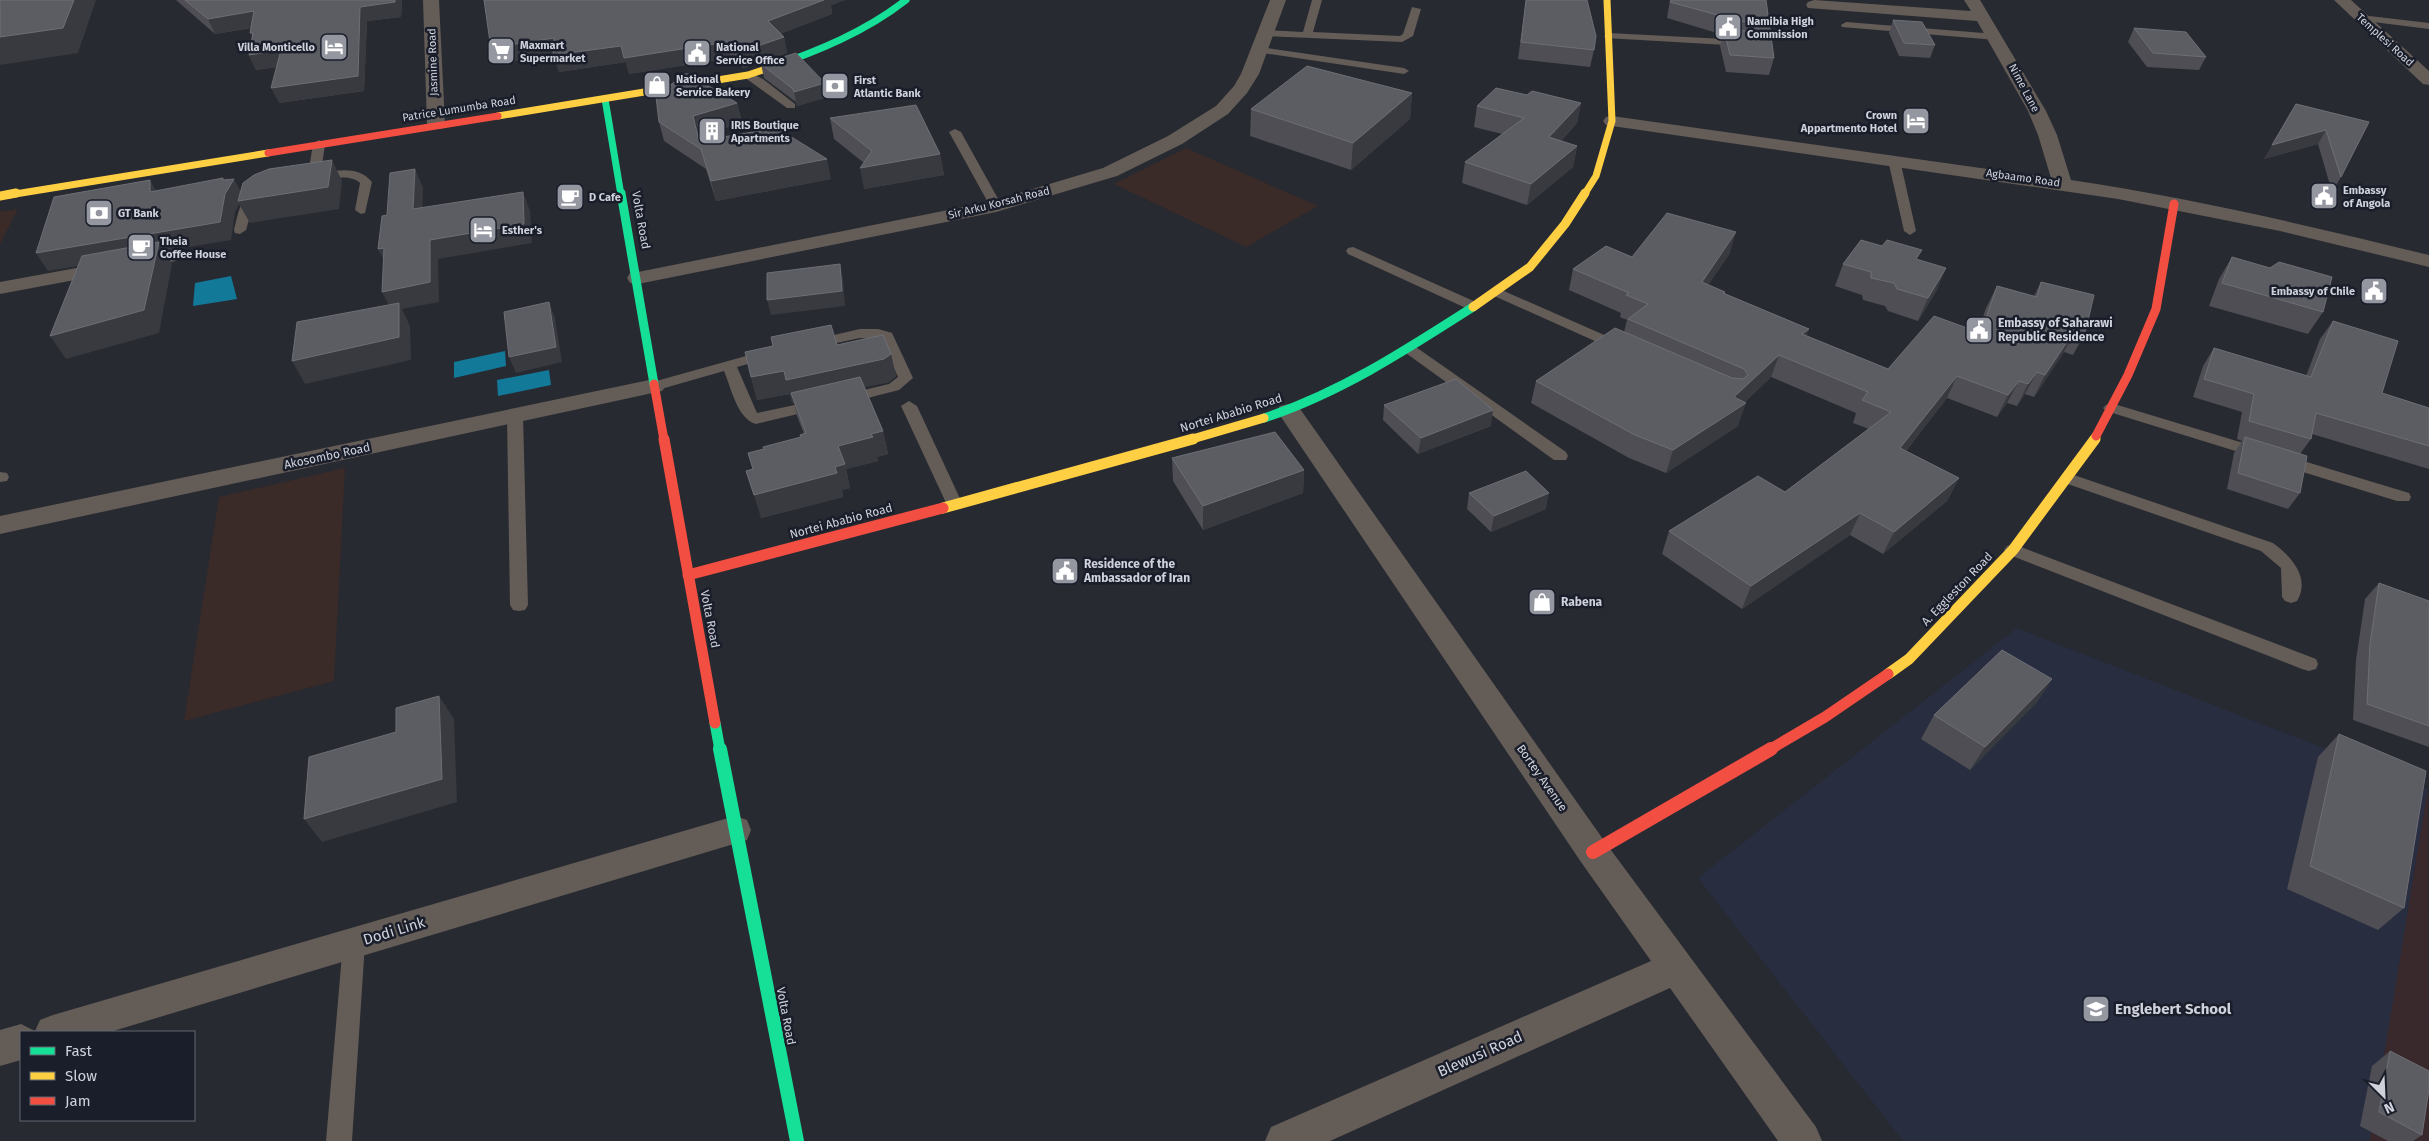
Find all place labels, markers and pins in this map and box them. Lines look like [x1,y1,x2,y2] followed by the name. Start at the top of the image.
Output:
[1713,12,1743,42] public building icon: Namibia High Commission
[1747,15,1814,41] place label: Namibia High Commission
[319,32,349,62] hotel icon: Villa Monticello
[486,36,516,66] supermarket icon: Maxmart Supermarket
[682,38,712,68] public building icon: National Service Office
[520,39,586,65] place label: Maxmart Supermarket
[237,41,316,54] place label: Villa Monticello
[716,41,784,67] place label: National Service Office
[642,70,672,100] shop icon: National Service Bakery
[820,71,850,101] bank icon: First Atlantic Bank
[676,73,750,99] place label: National Service Bakery
[853,74,922,100] place label: First Atlantic Bank
[1901,106,1931,136] hotel icon: Crown Appartmento Hotel
[1800,109,1898,135] place label: Crown Appartmento Hotel
[697,116,727,146] building icon: IRIS Boutique Apartments
[730,119,799,145] place label: IRIS Boutique Apartments
[2309,181,2339,211] public building icon: Embassy of Angola
[555,182,585,212] cafe icon: D Cafe
[2343,184,2390,210] place label: Embassy of Angola
[589,191,621,204] place label: D Cafe
[84,198,114,228] bank icon: GT Bank
[118,207,160,220] place label: GT Bank
[468,215,498,245] hotel icon: Esther's
[502,224,543,237] place label: Esther's
[126,232,156,262] cafe icon: Theia Coffee House
[160,235,226,261] place label: Theia Coffee House
[2359,276,2389,306] public building icon: Embassy of Chile
[2271,285,2355,298] place label: Embassy of Chile
[1964,315,1994,345] public building icon: Embassy of Saharawi Republic Residence
[1998,316,2113,344] place label: Embassy of Saharawi Republic Residence
[1050,556,1080,586] public building icon: Residence of the Ambassador of Iran
[1083,557,1190,585] place label: Residence of the Ambassador of Iran
[1527,587,1557,617] shop icon: Rabena
[1561,595,1603,609] place label: Rabena
[2081,994,2111,1024] school or university icon: Englebert School
[2115,1000,2232,1018] place label: Englebert School

